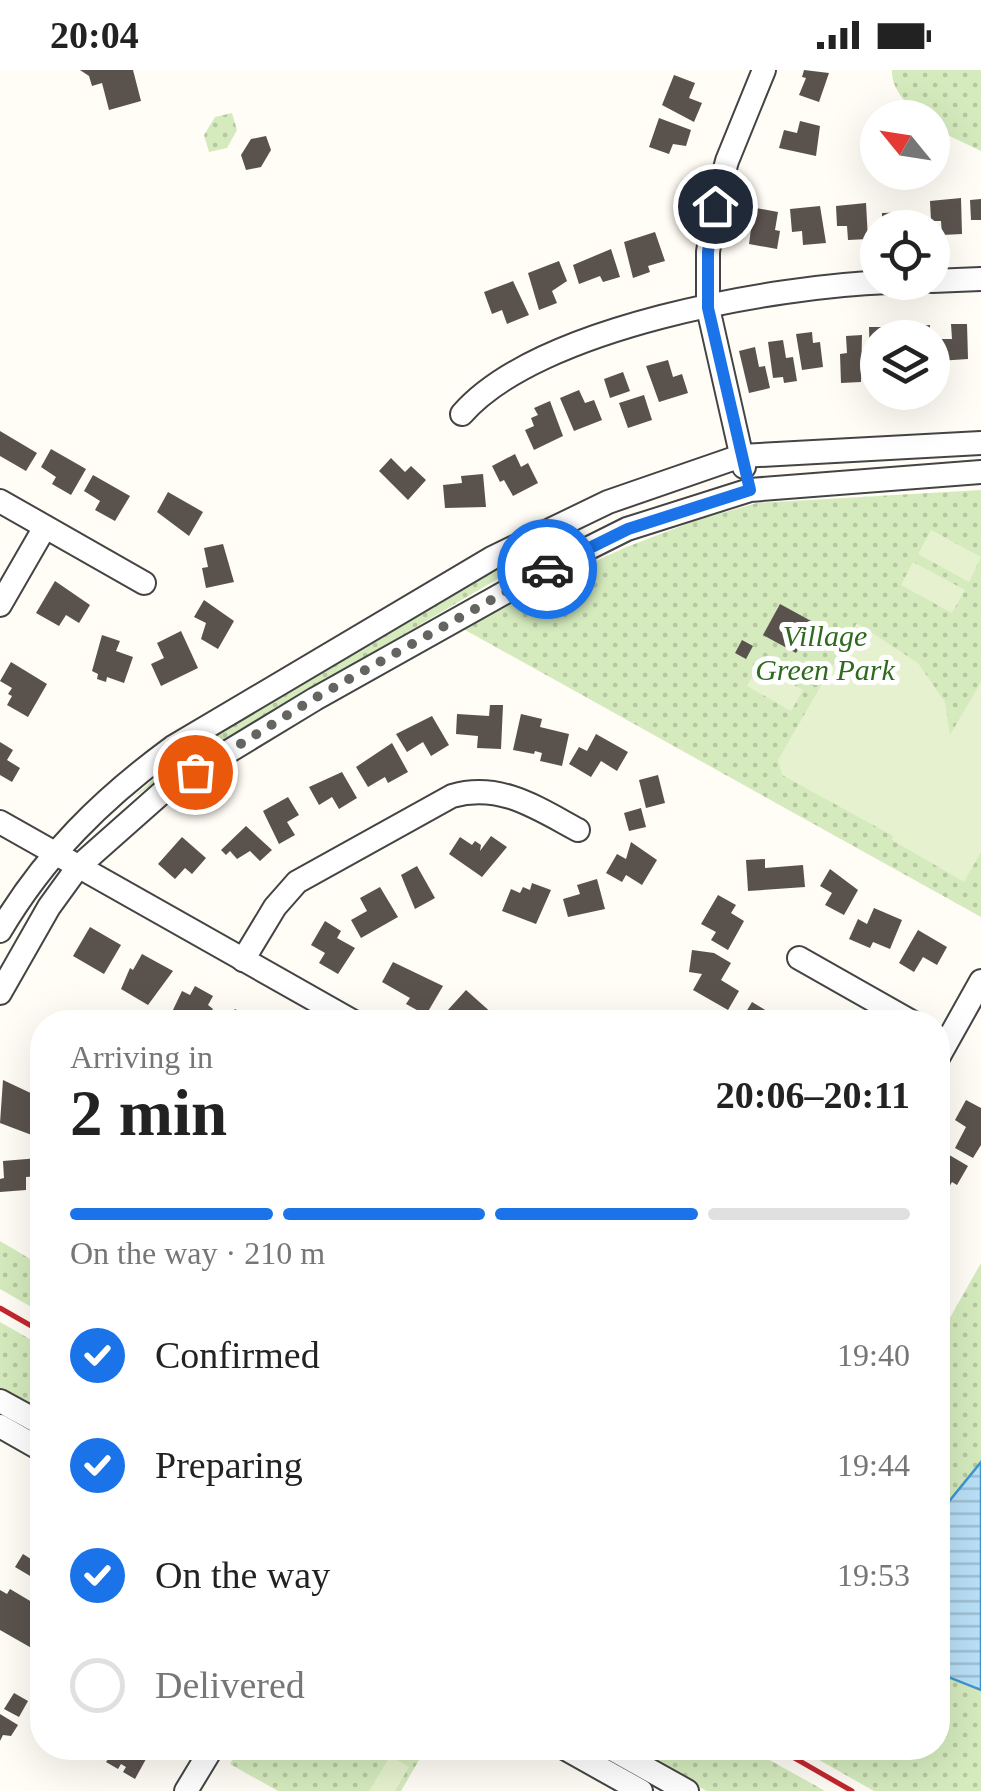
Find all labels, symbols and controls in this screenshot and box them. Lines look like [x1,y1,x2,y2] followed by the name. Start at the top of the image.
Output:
[50,14,139,56] text: 20:04
[860,100,950,190] north arrow
[860,100,950,410] map controls
[673,164,758,249] pin
[688,179,743,234] icon: home
[860,210,950,300] button: locate
[860,320,950,410] button: layers
[497,519,597,619] courier
[520,542,575,597] icon: car
[755,619,896,686] park label: Village Green Park
[153,730,238,815] pin
[168,745,223,800] icon: bag
[70,1039,213,1075] text: Arriving in
[716,1074,910,1116] text: 20:06–20:11
[70,1077,227,1149] text: 2 min
[70,1235,325,1271] text: On the way · 210 m
[70,1328,125,1383] icon: check
[155,1334,320,1376] text: Confirmed
[837,1337,910,1373] text: 19:40
[70,1438,125,1493] icon: check
[155,1444,303,1486] text: Preparing
[837,1447,910,1483] text: 19:44
[70,1548,125,1603] icon: check
[155,1554,330,1596] text: On the way
[837,1557,910,1593] text: 19:53
[155,1664,305,1706] text: Delivered

